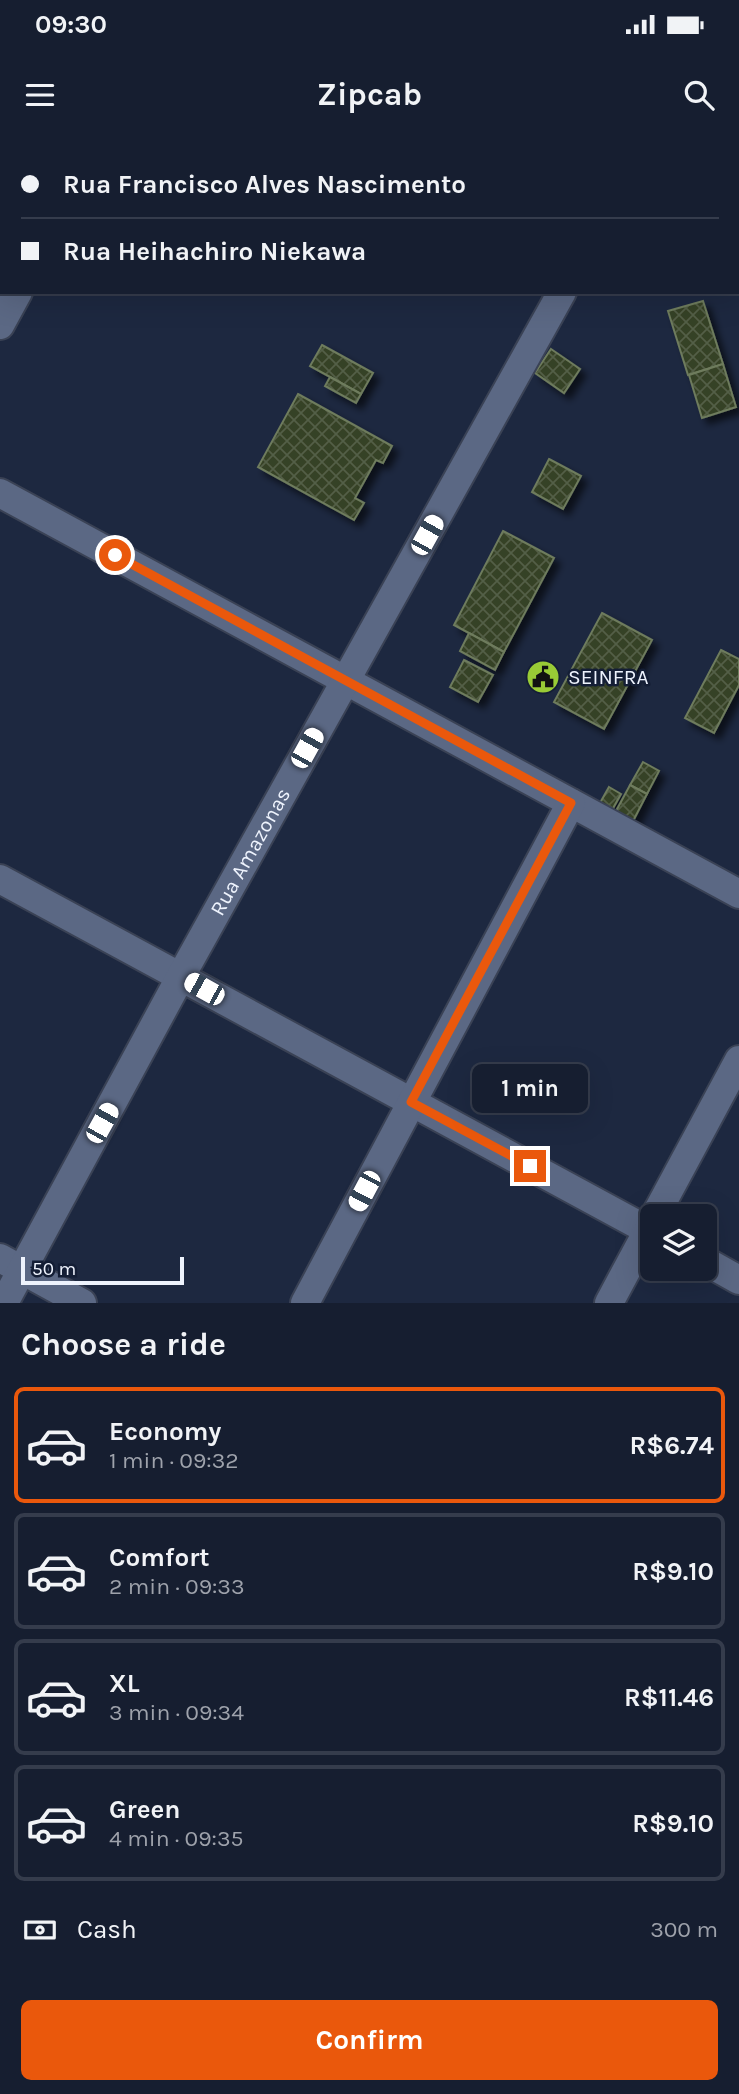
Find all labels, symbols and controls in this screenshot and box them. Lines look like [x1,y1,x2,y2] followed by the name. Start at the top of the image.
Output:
[35,9,107,40] text: 09:30
[21,76,59,114] icon: menu
[317,76,422,113] text: Zipcab
[680,76,718,114] icon: search
[63,169,466,200] text: Rua Francisco Alves Nascimento
[63,236,366,267] text: Rua Heihachiro Niekawa
[408,512,447,558] car
[99,539,131,571] route start
[524,658,562,696] public building icon: SEINFRA
[568,665,649,689] place label: SEINFRA
[288,725,327,771] car
[205,784,295,920] street label: Rua Amazonas
[181,970,228,1008] car
[472,1065,588,1114] callout: 1 min
[501,1075,559,1102] text: 1 min
[83,1100,122,1146] car
[514,1150,546,1182] route end
[345,1168,384,1214] car
[640,1204,717,1281] map controls
[640,1204,717,1281] button: layers
[21,1254,184,1286] scale bar
[32,1258,76,1280] text: 50 m
[21,1326,226,1363] text: Choose a ride
[25,1414,88,1477] icon: car
[109,1416,221,1447] text: Economy
[630,1430,714,1461] text: R$6.74
[109,1447,239,1474] text: 1 min · 09:32
[25,1540,88,1603] icon: car
[109,1542,210,1573] text: Comfort
[632,1556,714,1587] text: R$9.10
[109,1573,245,1600] text: 2 min · 09:33
[25,1666,88,1729] icon: car
[109,1668,140,1699] text: XL
[624,1682,714,1713] text: R$11.46
[109,1699,244,1726] text: 3 min · 09:34
[25,1792,88,1855] icon: car
[109,1794,181,1825] text: Green
[632,1808,714,1839] text: R$9.10
[109,1825,243,1852] text: 4 min · 09:35
[21,1911,59,1949] icon: cash
[77,1914,137,1945] text: Cash
[650,1916,718,1943] text: 300 m
[21,2000,718,2080] button: Confirm

